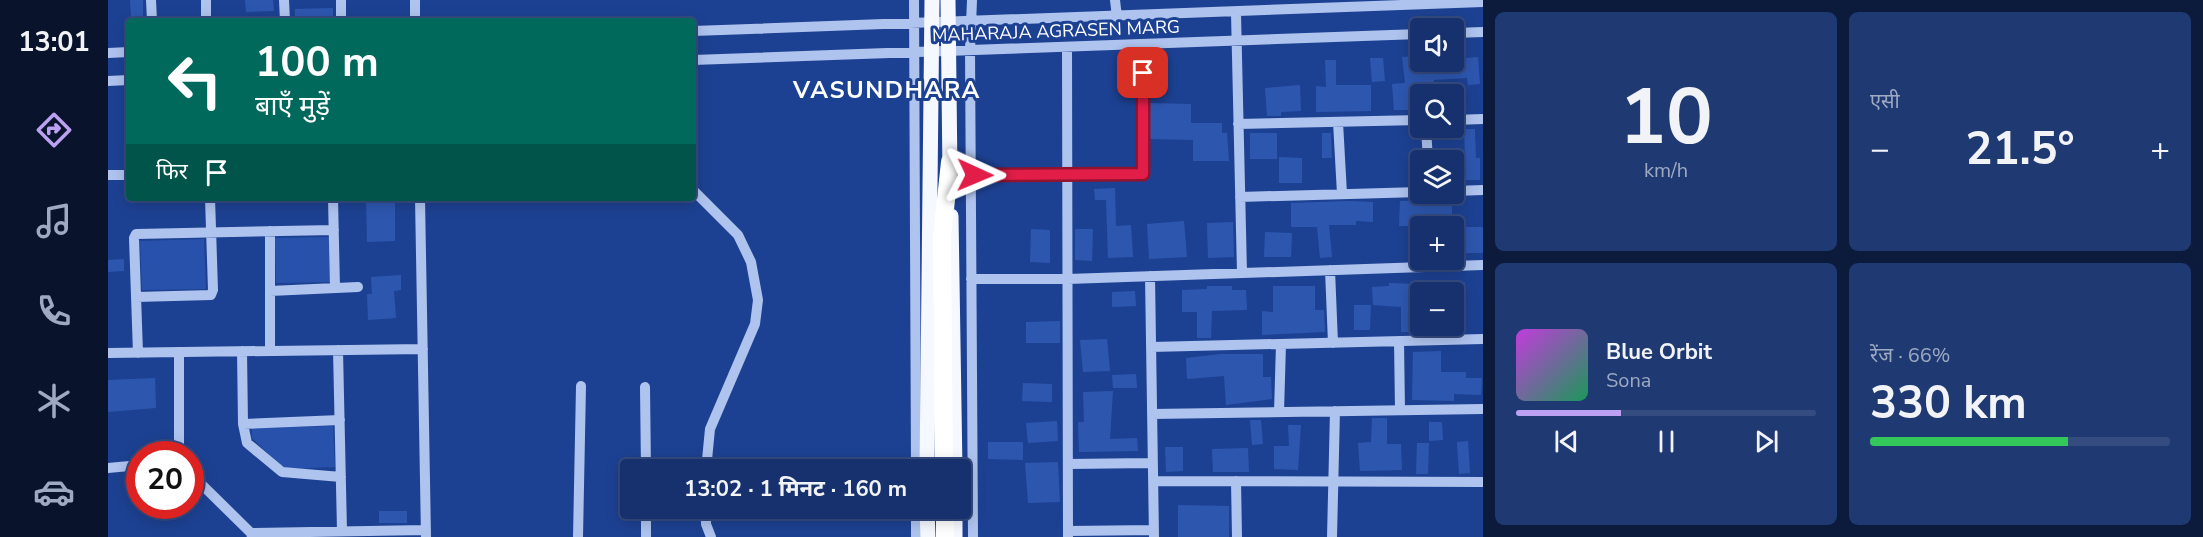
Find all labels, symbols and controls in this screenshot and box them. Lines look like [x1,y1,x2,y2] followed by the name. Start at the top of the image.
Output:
[932,15,1180,47] street label: MAHARAJA AGRASEN MARG
[1410,18,1464,336] map controls
[1410,18,1464,72] button: sound
[18,24,90,61] text: 13:01
[255,34,379,91] text: 100 m
[156,42,234,120] icon: left
[1117,47,1168,98] pin
[1126,56,1159,89] icon: arrive
[1619,64,1713,171] text: 10
[792,74,981,106] district label: VASUNDHARA
[1410,84,1464,138] button: search
[255,88,330,125] text: बाएँ मुड़ें
[1870,88,1900,115] text: एसी
[33,109,75,151] icon: directions
[1965,119,2075,180] text: 21.5°
[1870,127,1890,172] text: −
[2150,127,2170,172] text: +
[943,143,1007,207] position arrow
[1410,150,1464,204] button: layers
[200,156,233,189] icon: arrive
[156,157,188,187] text: फिर
[1644,157,1688,184] text: km/h
[33,200,75,242] icon: music
[1410,216,1464,270] button: +
[1410,282,1464,336] button: −
[33,290,75,332] icon: phone
[1606,337,1712,367] text: Blue Orbit
[1870,342,1950,369] text: रेंज · 66%
[1606,367,1651,394] text: Sona
[1870,373,2027,434] text: 330 km
[33,380,75,422] icon: climate
[1550,425,1583,458] icon: previous
[1650,425,1683,458] icon: pause
[1750,425,1783,458] icon: next
[126,441,204,519] speed limit sign: 20
[33,471,75,513] icon: car
[684,474,907,504] text: 13:02 · 1 मिनट · 160 m

